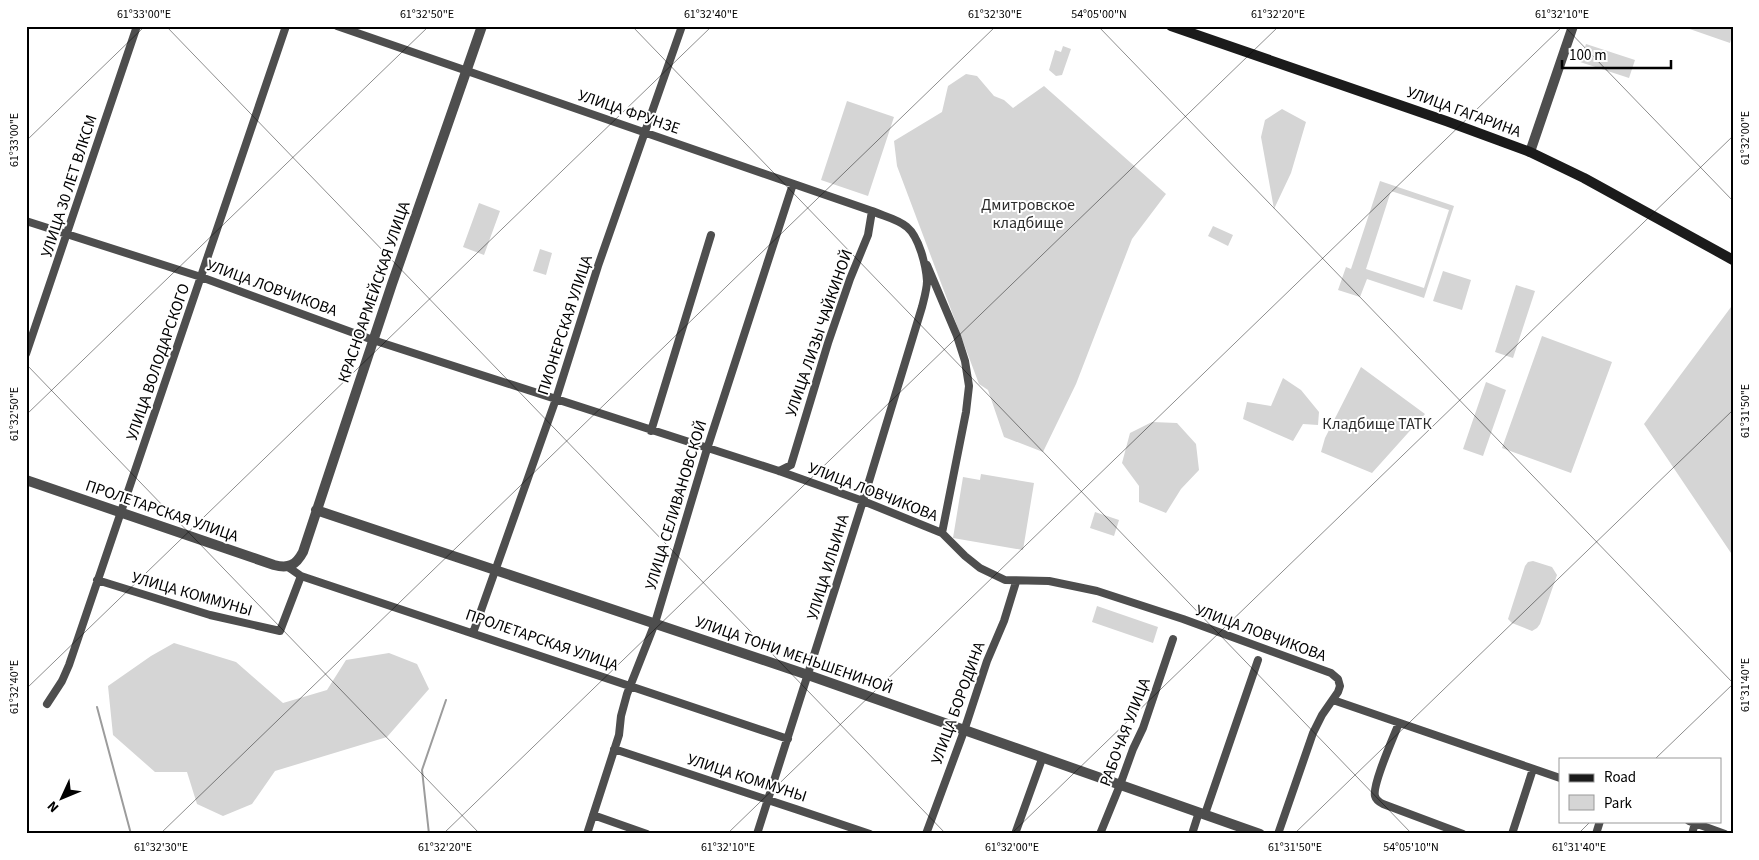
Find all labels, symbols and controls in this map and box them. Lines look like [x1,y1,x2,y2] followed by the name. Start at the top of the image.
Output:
[117,6,171,23] text: 61°33'00"E
[400,6,454,23] text: 61°32'50"E
[684,6,738,23] text: 61°32'40"E
[968,6,1022,23] text: 61°32'30"E
[1071,6,1127,23] text: 54°05'00"N
[1251,6,1305,23] text: 61°32'20"E
[1535,6,1589,23] text: 61°32'10"E
[1562,38,1670,70] scale bar
[1569,45,1607,66] text: 100 m
[1404,81,1524,143] street label: УЛИЦА ГАГАРИНА
[575,84,683,140] street label: УЛИЦА ФРУНЗЕ
[1737,111,1754,165] text: 61°32'00"E
[36,112,102,260] street label: УЛИЦА 30 ЛЕТ ВЛКСМ
[6,113,23,167] text: 61°33'00"E
[981,194,1075,234] park label: Дмитровское кладбище
[333,198,416,386] street label: КРАСНОАРМЕЙСКАЯ УЛИЦА
[780,246,858,420] street label: УЛИЦА ЛИЗЫ ЧАЙКИНОЙ
[532,252,598,398] street label: ПИОНЕРСКАЯ УЛИЦА
[204,254,341,322] street label: УЛИЦА ЛОВЧИКОВА
[121,280,195,444] street label: УЛИЦА ВОЛОДАРСКОГО
[1737,384,1754,438] text: 61°31'50"E
[6,387,23,441] text: 61°32'50"E
[1322,413,1432,435] park label: Кладбище ТАТК
[640,418,712,592] street label: УЛИЦА СЕЛИВАНОВСКОЙ
[805,457,941,527] street label: УЛИЦА ЛОВЧИКОВА
[83,474,242,548] street label: ПРОЛЕТАРСКАЯ УЛИЦА
[801,511,855,623] street label: УЛИЦА ИЛЬИНА
[129,566,255,622] street label: УЛИЦА КОММУНЫ
[1193,599,1330,667] street label: УЛИЦА ЛОВЧИКОВА
[463,603,622,677] street label: ПРОЛЕТАРСКАЯ УЛИЦА
[692,611,896,699] street label: УЛИЦА ТОНИ МЕНЬШЕНИНОЙ
[926,638,990,767] street label: УЛИЦА БОРОДИНА
[1737,658,1754,712] text: 61°31'40"E
[6,660,23,714] text: 61°32'40"E
[1094,674,1156,789] street label: РАБОЧАЯ УЛИЦА
[684,748,810,808] street label: УЛИЦА КОММУНЫ
[1559,758,1722,822] legend
[1604,767,1636,788] text: Road
[38,772,88,822] north arrow
[1604,793,1633,814] text: Park
[43,796,64,817] text: N
[134,839,188,856] text: 61°32'30"E
[418,839,472,856] text: 61°32'20"E
[701,839,755,856] text: 61°32'10"E
[985,839,1039,856] text: 61°32'00"E
[1268,839,1322,856] text: 61°31'50"E
[1383,839,1439,856] text: 54°05'10"N
[1552,839,1606,856] text: 61°31'40"E

